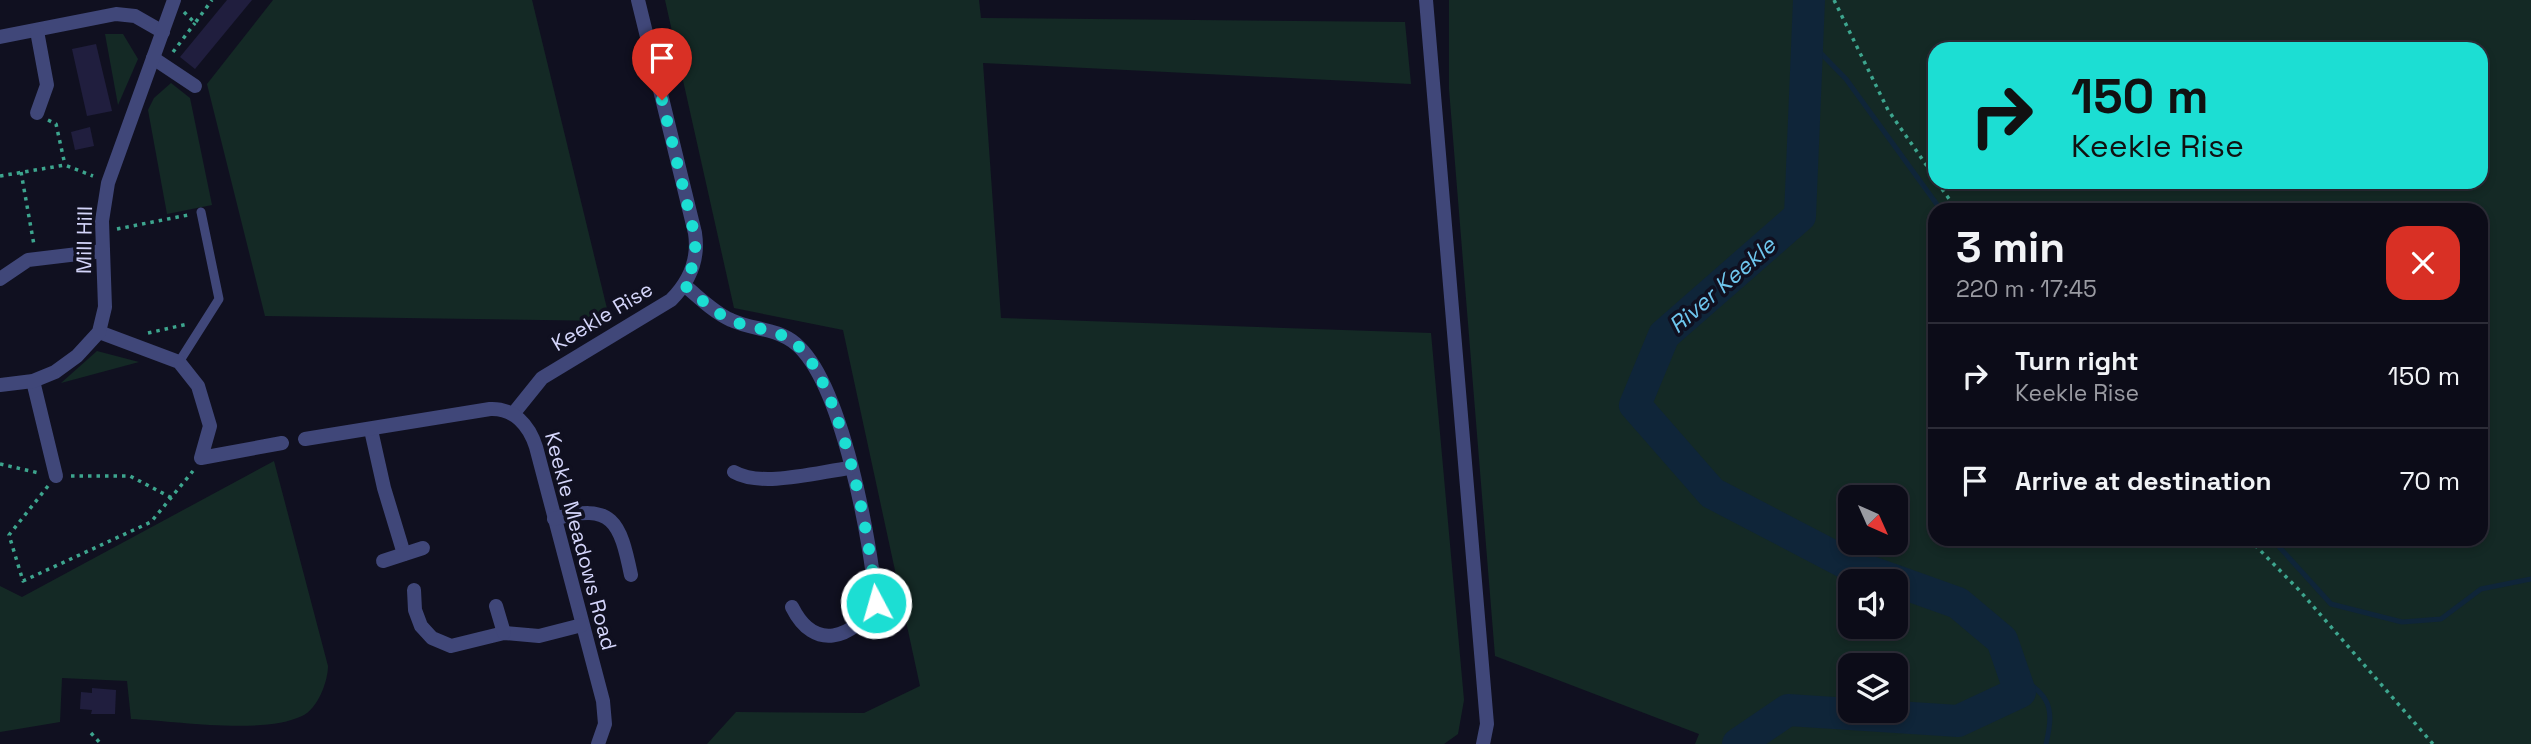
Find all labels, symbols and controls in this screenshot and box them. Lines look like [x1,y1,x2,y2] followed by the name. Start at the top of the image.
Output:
[632,28,692,100] pin
[643,39,681,77] icon: arrive
[2071,65,2209,127] text: 150 m
[1956,70,2047,161] icon: right
[2071,126,2244,166] text: Keekle Rise
[70,206,98,274] street label: Mill Hill
[1956,221,2065,274] text: 3 min
[2386,226,2460,300] button: close
[1662,229,1783,340] water label: River Keekle
[1956,274,2097,304] text: 220 m · 17:45
[546,275,658,357] street label: Keekle Rise
[2015,344,2139,378] text: Turn right
[1956,357,1994,395] icon: right
[2388,359,2460,393] text: 150 m
[2015,378,2139,408] text: Keekle Rise
[539,429,623,653] street label: Keekle Meadows Road
[1956,462,1994,500] icon: arrive
[2015,464,2272,498] text: Arrive at destination
[2400,464,2460,498] text: 70 m
[1838,485,1908,555] north arrow
[1838,485,1908,723] map controls
[839,566,913,640] position arrow
[1838,569,1908,639] button: sound
[1838,653,1908,723] button: layers

